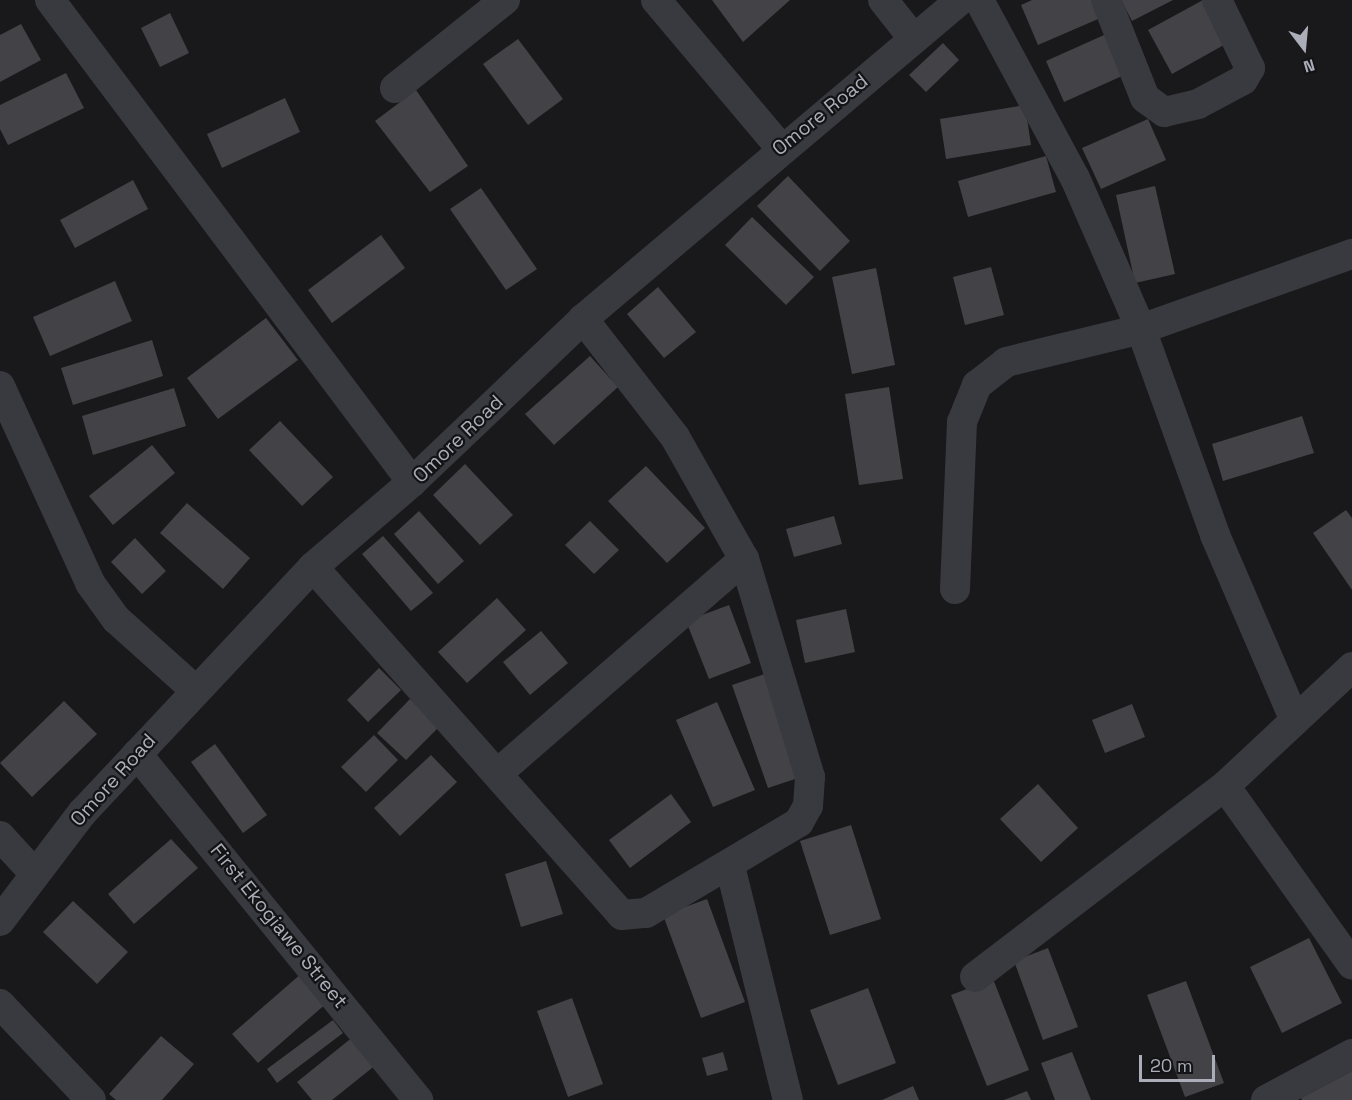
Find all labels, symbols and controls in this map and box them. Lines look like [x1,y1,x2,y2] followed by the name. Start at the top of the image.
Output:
[1274,18,1334,78] north arrow
[1301,54,1317,77] text: N
[767,69,873,161] street label: Omore Road
[408,390,508,488] street label: Omore Road
[65,729,161,831] street label: Omore Road
[205,839,353,1013] street label: First Ekogiawe Street
[1142,1043,1218,1081] scale bar
[1150,1054,1193,1077] text: 20 m

